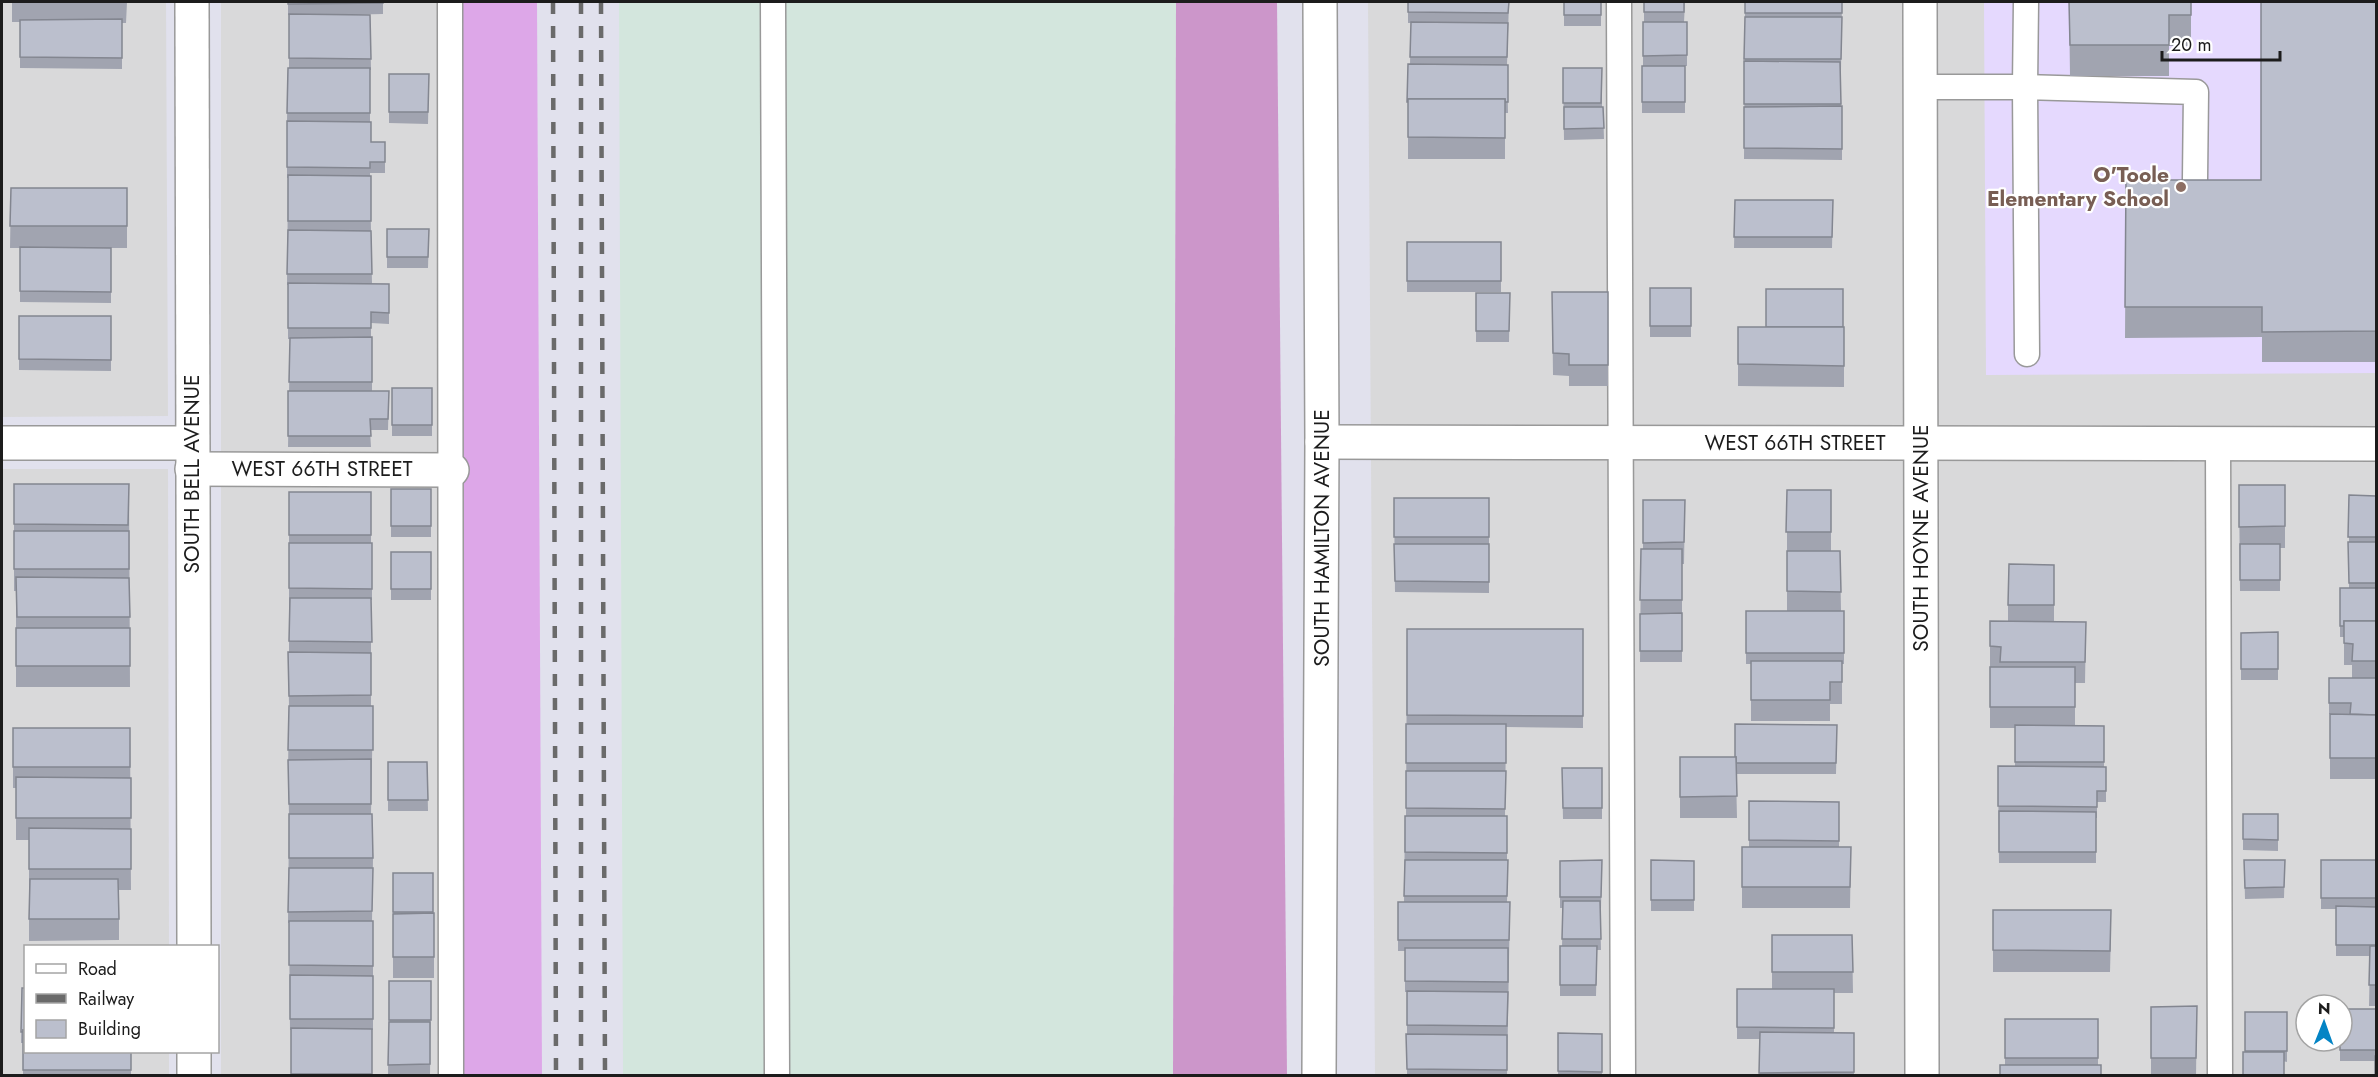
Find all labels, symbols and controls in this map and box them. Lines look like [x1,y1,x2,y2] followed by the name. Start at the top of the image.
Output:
[2162,24,2280,62] scale bar
[2171,32,2211,58] text: 20 m
[1987,160,2169,214] place label: O'Toole Elementary School
[2174,180,2188,194] marker: O'Toole Elementary School
[177,375,207,573] street label: SOUTH BELL AVENUE
[1307,409,1337,667] street label: SOUTH HAMILTON AVENUE
[1906,424,1936,652] street label: SOUTH HOYNE AVENUE
[1704,428,1886,458] street label: WEST 66TH STREET
[231,454,413,484] street label: WEST 66TH STREET
[24,945,219,1053] legend
[78,956,117,982] text: Road
[78,986,134,1012] text: Railway
[2294,993,2354,1053] north arrow
[2318,997,2331,1020] text: N
[78,1016,141,1042] text: Building

